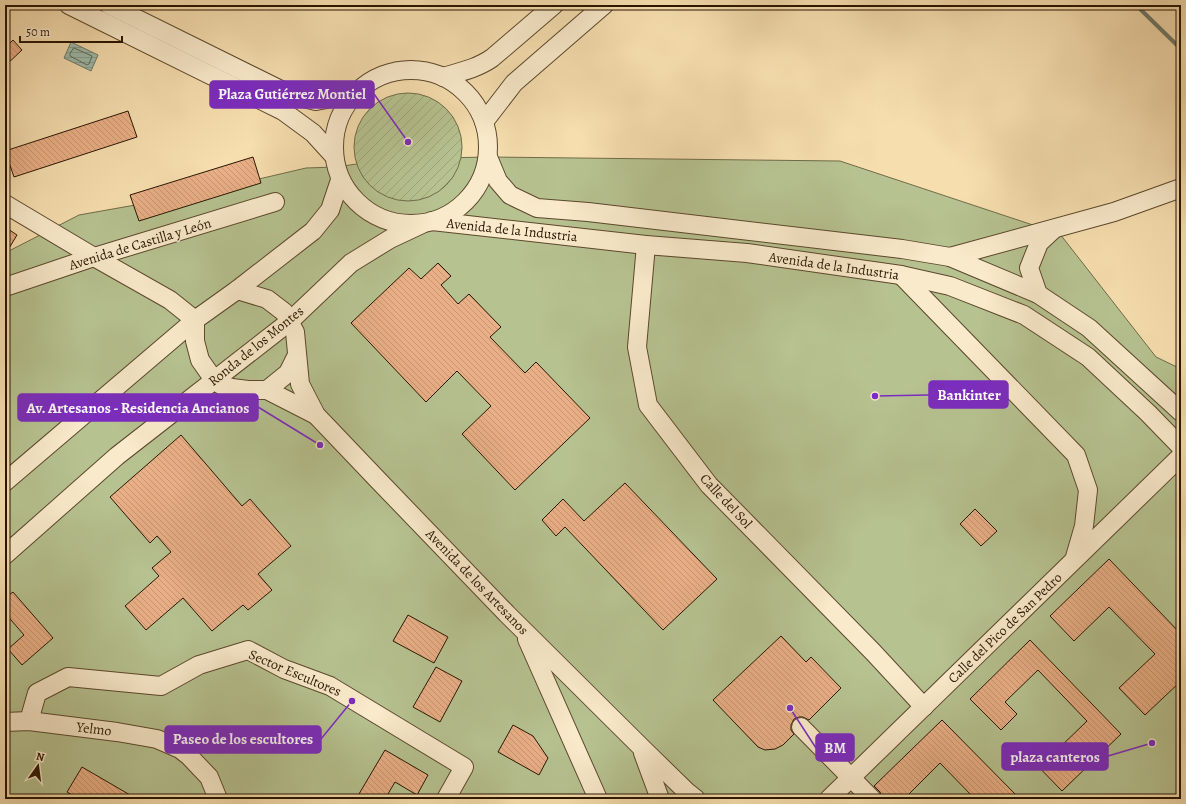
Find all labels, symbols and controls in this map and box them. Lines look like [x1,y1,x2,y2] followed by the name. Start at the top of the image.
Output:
[20,18,122,44] scale bar
[26,24,50,40] text: 50 m
[210,81,374,108] callout: Plaza Gutiérrez Montiel
[218,84,366,104] text: Plaza Gutiérrez Montiel
[66,213,214,275] street label: Avenida de Castilla y León
[445,214,579,246] street label: Avenida de la Industria
[767,247,901,285] street label: Avenida de la Industria
[204,302,308,390] street label: Ronda de los Montes
[929,381,1008,408] callout: Bankinter
[937,385,1001,405] text: Bankinter
[18,394,258,421] callout: Av. Artesanos - Residencia Ancianos
[26,398,249,418] text: Av. Artesanos - Residencia Ancianos
[696,469,757,533] street label: Calle del Sol
[421,524,533,639] street label: Avenida de los Artesanos
[944,568,1066,688] street label: Calle del Pico de San Pedro
[246,645,344,701] street label: Sector Escultores
[74,717,113,741] street label: Yelmo
[165,726,321,753] callout: Paseo de los escultores
[173,729,313,749] text: Paseo de los escultores
[816,734,854,761] callout: BM
[824,738,846,758] text: BM
[1002,743,1108,770] callout: plaza canteros
[18,746,58,786] north arrow
[1010,747,1100,767] text: plaza canteros
[35,749,46,765] text: N

